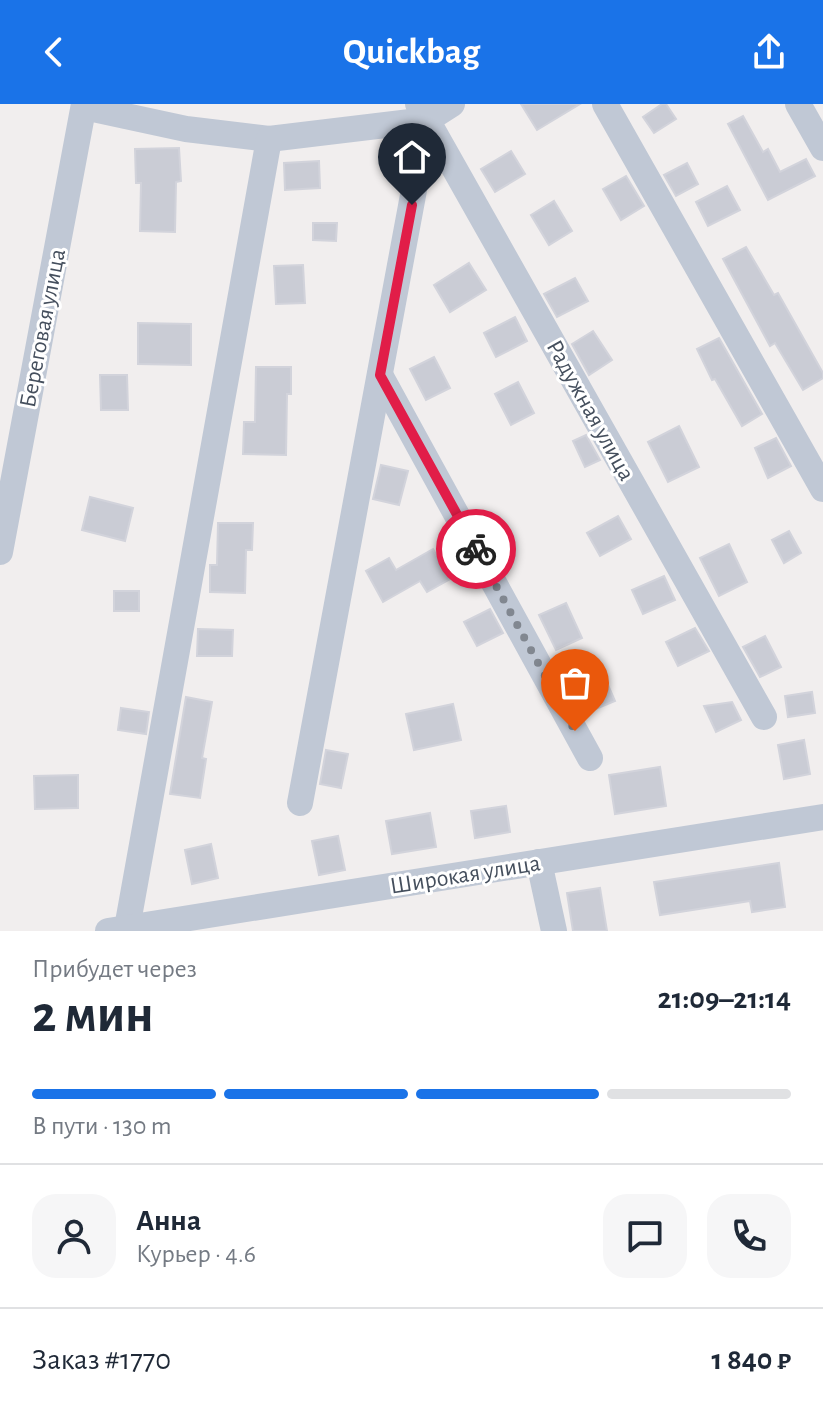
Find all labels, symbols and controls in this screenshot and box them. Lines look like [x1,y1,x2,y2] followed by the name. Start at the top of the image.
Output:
[32,30,76,74] icon: back
[747,30,791,74] icon: share
[343,34,480,70] text: Quickbag
[378,123,446,205] pin
[390,135,434,179] icon: home
[16,247,70,410] street label: Береговая улица
[542,336,639,485] street label: Радужная улица
[436,509,516,589] courier
[454,527,498,571] icon: bike
[541,649,609,731] pin
[553,661,597,705] icon: bag
[388,851,542,899] street label: Широкая улица
[32,956,197,982] text: Прибудет через
[658,984,791,1014] text: 21:09–21:14
[32,989,154,1041] text: 2 мин
[32,1113,171,1139] text: В пути · 130 m
[32,1194,116,1278] button: person
[603,1194,687,1278] button: chat
[707,1194,791,1278] button: phone
[136,1206,201,1236] text: Анна
[136,1241,256,1267] text: Курьер · 4.6
[32,1345,171,1375] text: Заказ #1770
[712,1345,791,1375] text: 1 840 ₽

